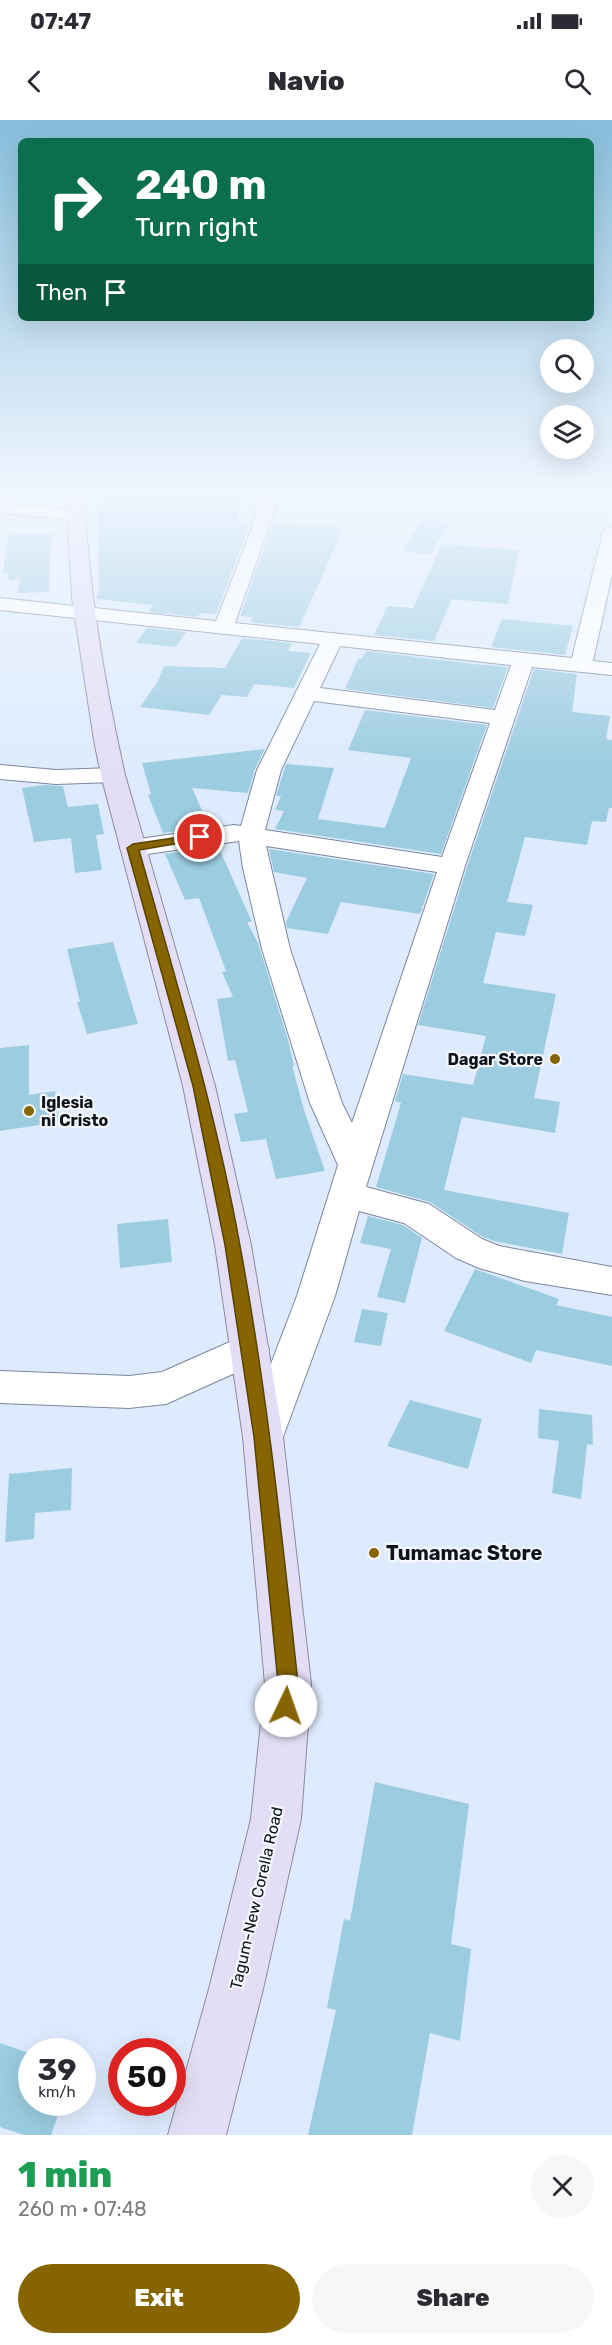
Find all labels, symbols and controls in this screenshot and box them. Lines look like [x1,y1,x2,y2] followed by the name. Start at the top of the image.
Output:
[30,8,91,35] text: 07:47
[18,65,51,98] icon: back
[267,65,345,97] text: Navio
[561,65,594,98] icon: search
[135,160,267,210] text: 240 m
[36,162,114,240] icon: right
[135,211,258,243] text: Turn right
[99,276,132,309] icon: arrive
[36,279,87,306] text: Then
[540,339,594,459] map controls
[540,339,594,393] button: search
[540,405,594,459] button: layers
[174,811,225,862] pin
[183,820,216,853] icon: arrive
[448,1050,543,1069] place label: Dagar Store
[548,1052,562,1066] marker: Dagar Store
[41,1093,109,1130] place label: Iglesia ni Cristo
[22,1104,36,1118] marker: Iglesia ni Cristo
[386,1541,543,1565] place label: Tumamac Store
[367,1546,381,1560] marker: Tumamac Store
[254,1674,318,1738] position arrow
[226,1805,287,1991] street label: Tagum-New Corella Road
[108,2038,186,2116] speed limit sign: 50
[38,2052,77,2088] text: 39
[38,2083,76,2101] text: km/h
[18,2153,112,2196] text: 1 min
[531,2155,594,2218] button: close
[18,2197,147,2221] text: 260 m · 07:48
[18,2264,300,2333] button: Exit
[312,2264,594,2333] button: Share

